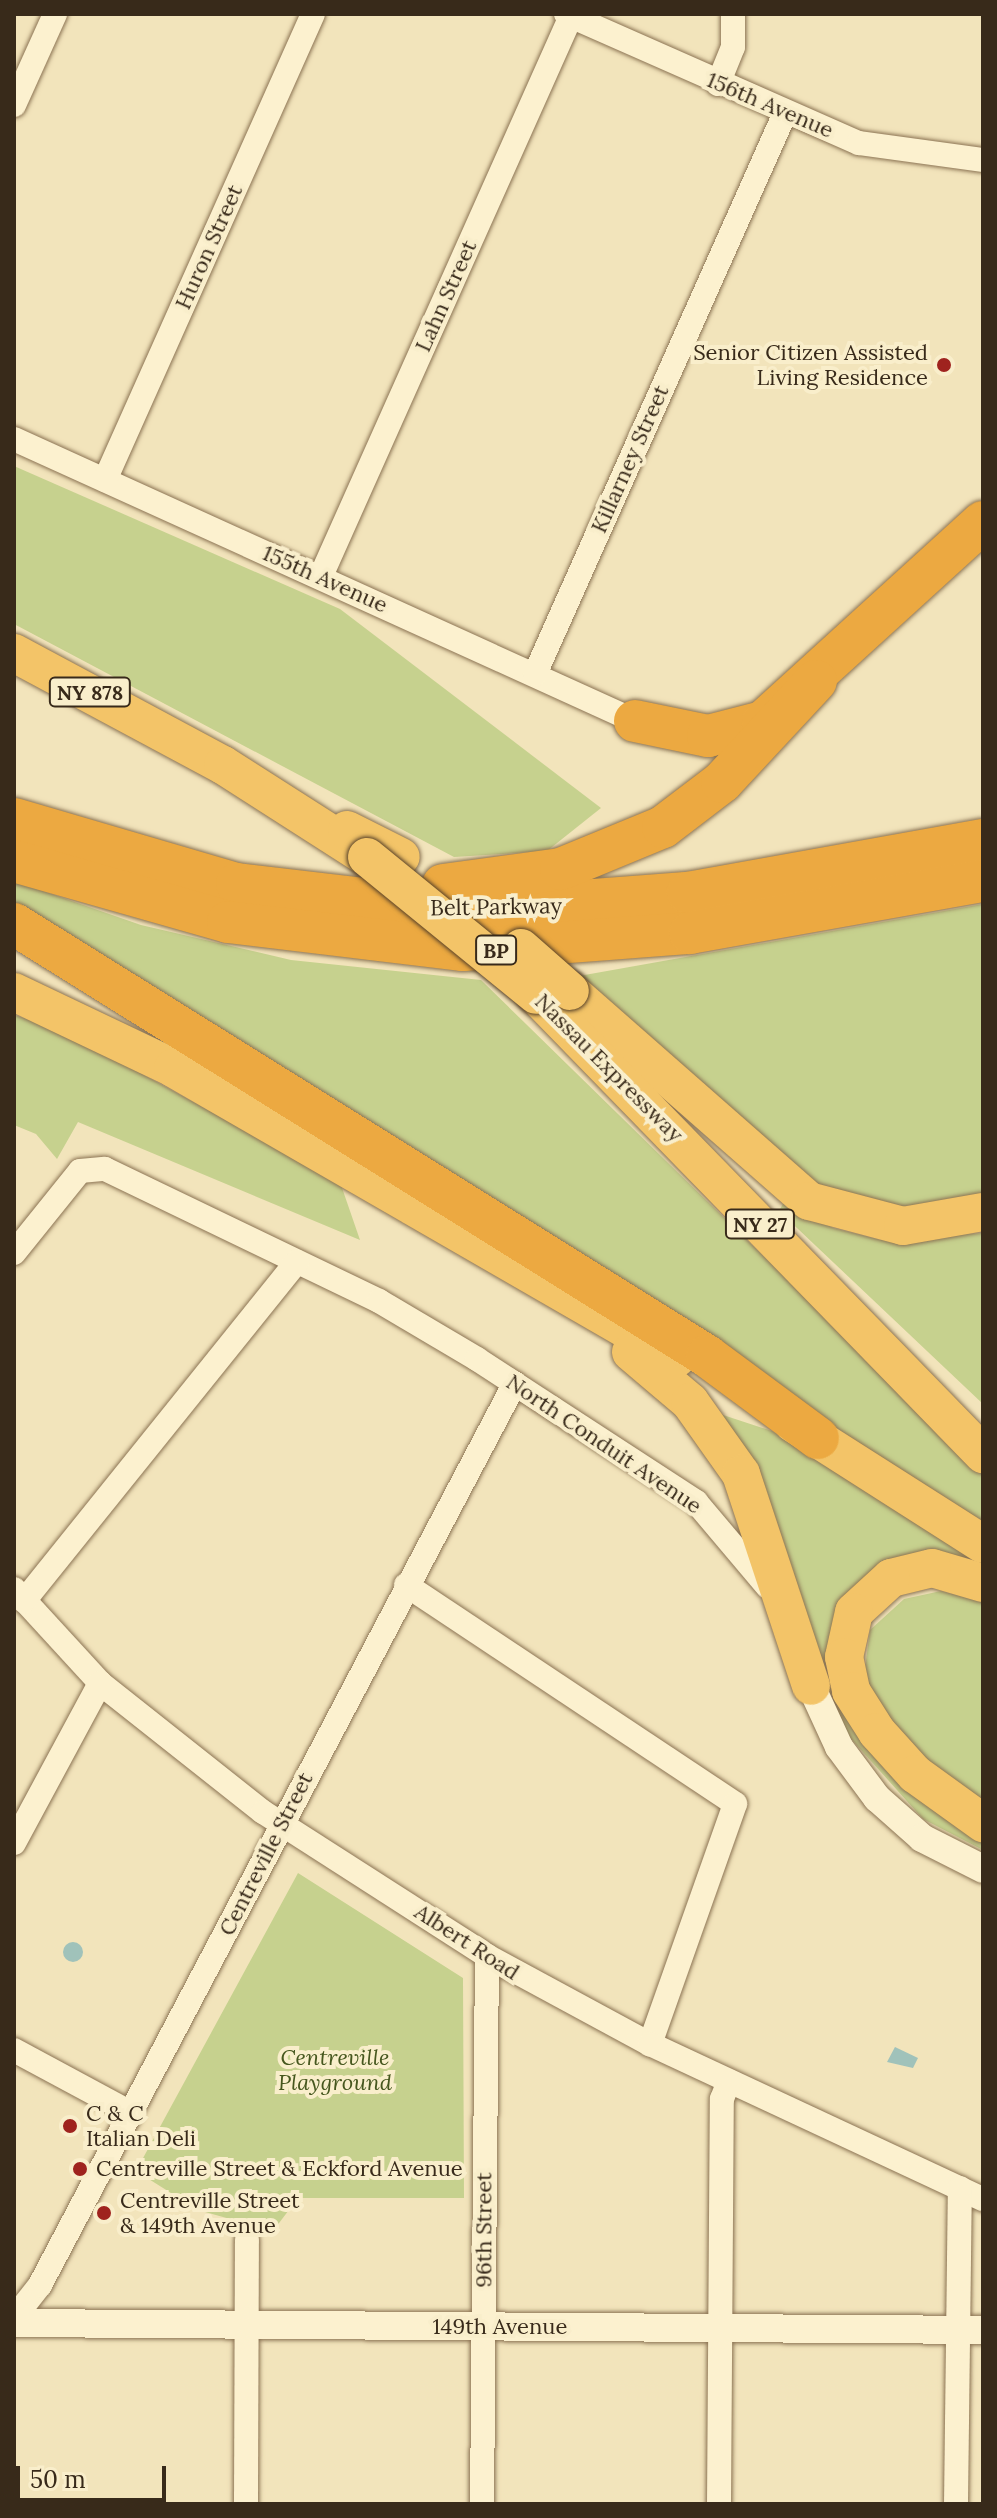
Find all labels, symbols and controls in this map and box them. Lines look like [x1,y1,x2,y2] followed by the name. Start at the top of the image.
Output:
[703,67,837,143] street label: 156th Avenue
[170,181,248,313] street label: Huron Street
[410,236,482,356] street label: Lahn Street
[693,339,928,390] place label: Senior Citizen Assisted Living Residence
[935,356,953,374] marker: Senior Citizen Assisted Living Residence
[586,381,674,537] street label: Killarney Street
[258,540,392,618] street label: 155th Avenue
[48,676,132,708] road number: NY 878
[430,893,562,921] street label: Belt Parkway
[474,934,518,966] road number: BP
[529,988,689,1148] street label: Nassau Expressway
[724,1208,796,1240] road number: NY 27
[501,1369,707,1519] street label: North Conduit Avenue
[213,1768,319,1940] street label: Centreville Street
[410,1898,524,1986] street label: Albert Road
[278,2044,392,2096] park label: Centreville Playground
[86,2100,196,2152] place label: C & C Italian Deli
[61,2117,79,2135] marker: C & C Italian Deli
[96,2156,463,2182] place label: Centreville Street & Eckford Avenue
[71,2160,89,2178] marker: Centreville Street & Eckford Avenue
[471,2172,497,2288] street label: 96th Street
[120,2187,299,2238] place label: Centreville Street & 149th Avenue
[95,2204,113,2222] marker: Centreville Street & 149th Avenue
[433,2314,567,2340] street label: 149th Avenue
[20,2450,170,2500] scale bar
[30,2464,86,2495] text: 50 m

